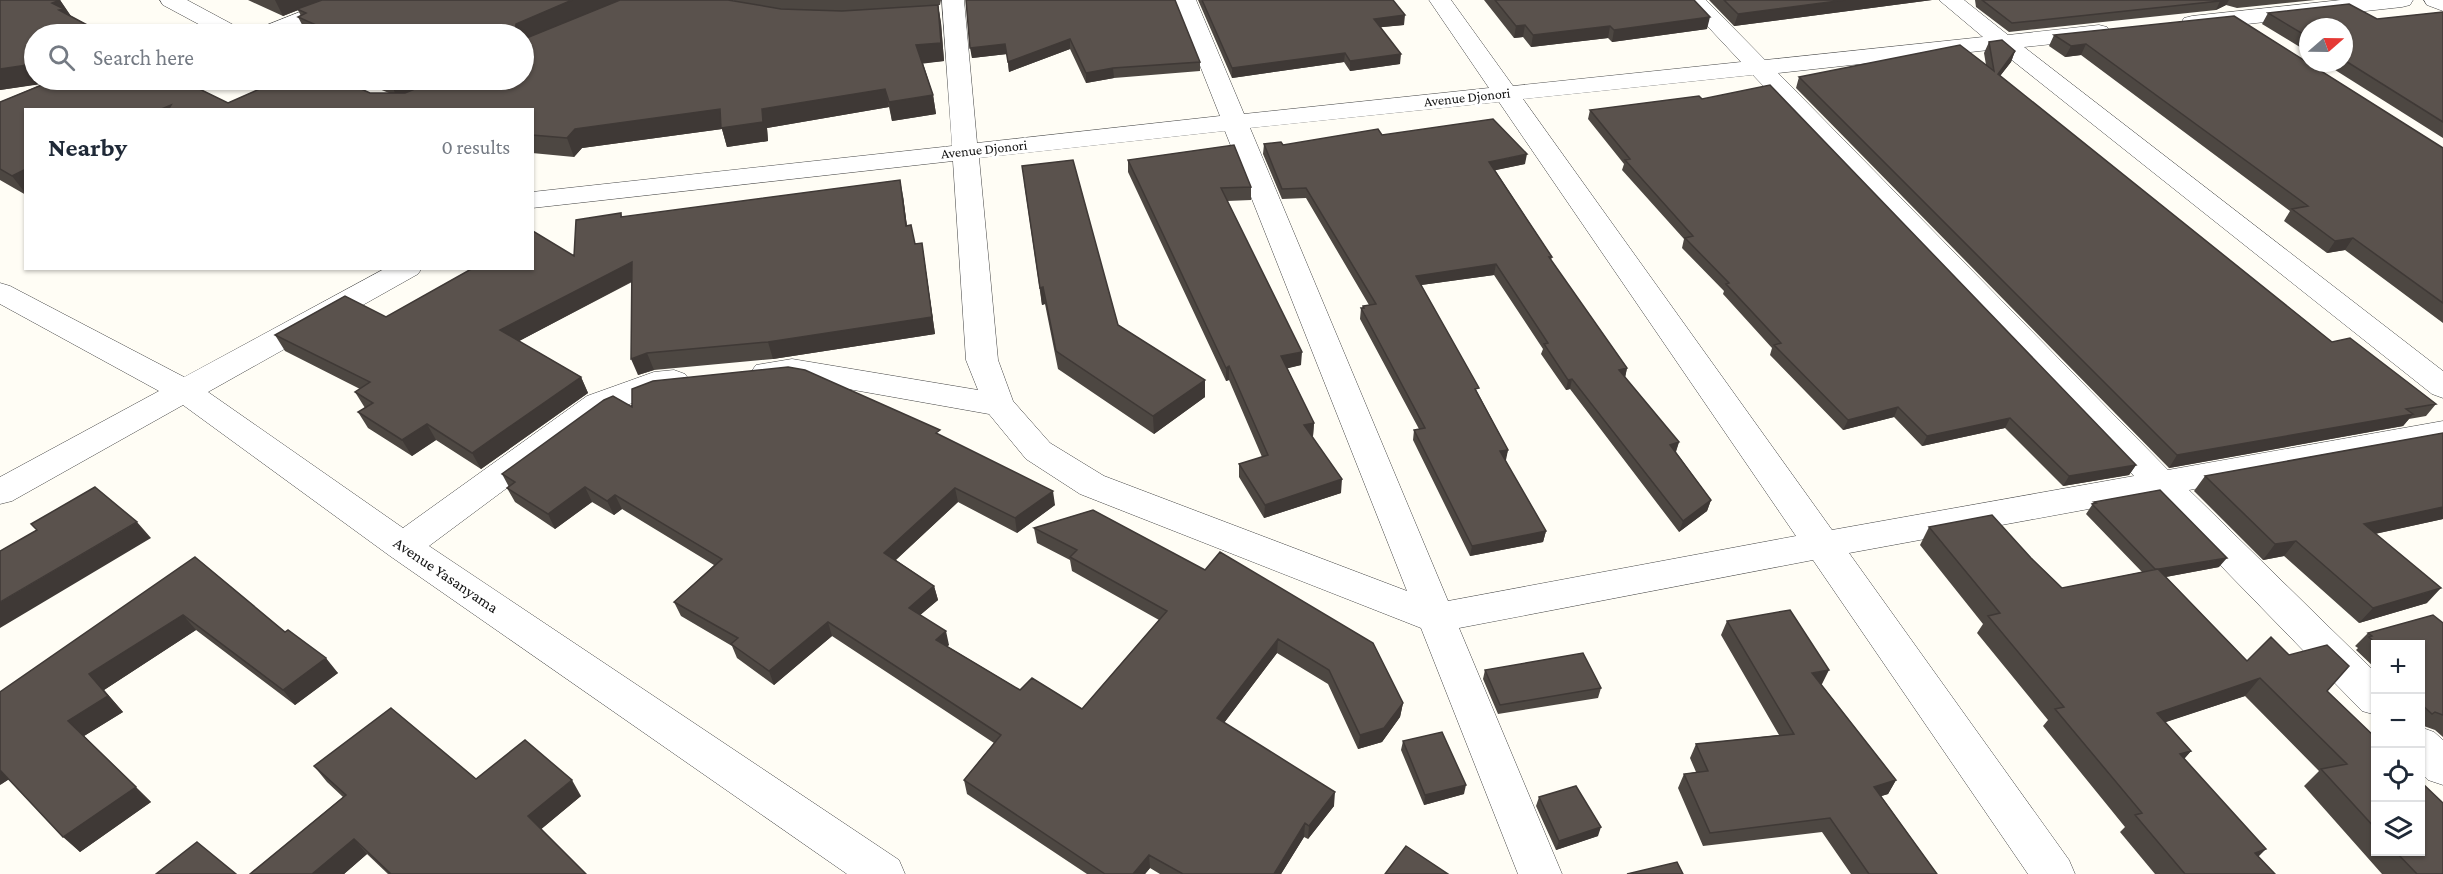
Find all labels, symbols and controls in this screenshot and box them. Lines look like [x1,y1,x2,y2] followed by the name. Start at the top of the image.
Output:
[2299,18,2353,72] north arrow
[24,24,534,90] search box
[45,41,78,74] icon: search
[93,45,194,70] text: Search here
[1423,84,1511,110] street label: Avenue Djonori
[48,133,127,162] text: Nearby
[441,136,510,158] text: 0 results
[940,136,1028,162] street label: Avenue Djonori
[390,534,502,617] street label: Avenue Yasanyama
[2371,640,2425,856] map controls
[2371,640,2425,694] button: +
[2371,694,2425,748] button: −
[2371,748,2425,802] button: locate
[2371,802,2425,856] button: layers

